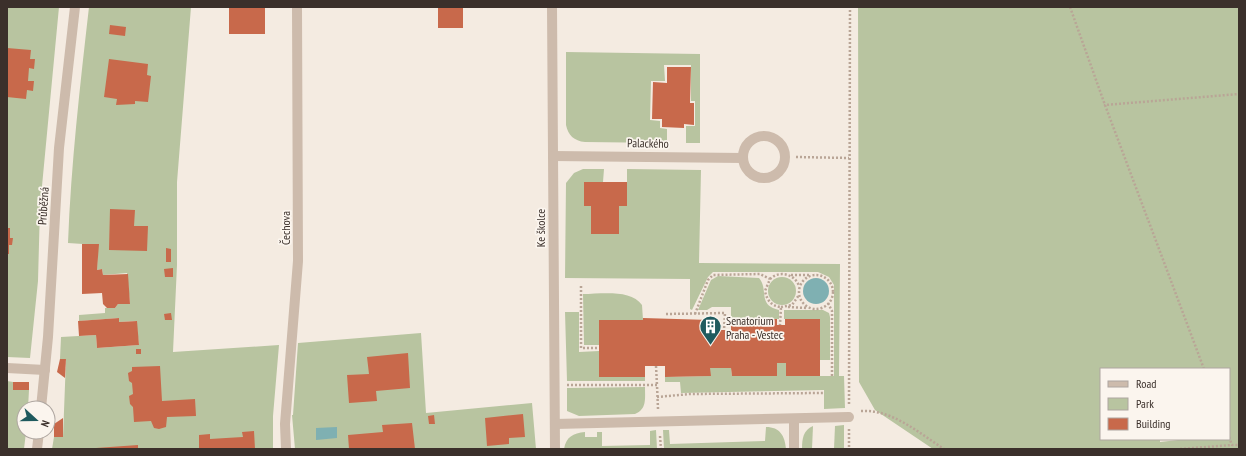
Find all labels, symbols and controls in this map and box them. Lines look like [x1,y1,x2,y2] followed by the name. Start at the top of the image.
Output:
[627,135,669,151] street label: Palackého
[34,186,52,226] street label: Průběžná
[533,209,548,247] street label: Ke školce
[278,211,293,245] street label: Čechova
[726,313,784,342] place label: Senatorium Praha - Vestec
[697,314,723,347] building icon: Senatorium Praha - Vestec
[1100,368,1230,440] legend
[1136,376,1156,391] text: Road
[1136,396,1154,411] text: Park
[16,400,56,440] north arrow
[1136,416,1171,431] text: Building
[38,418,53,429] text: N

